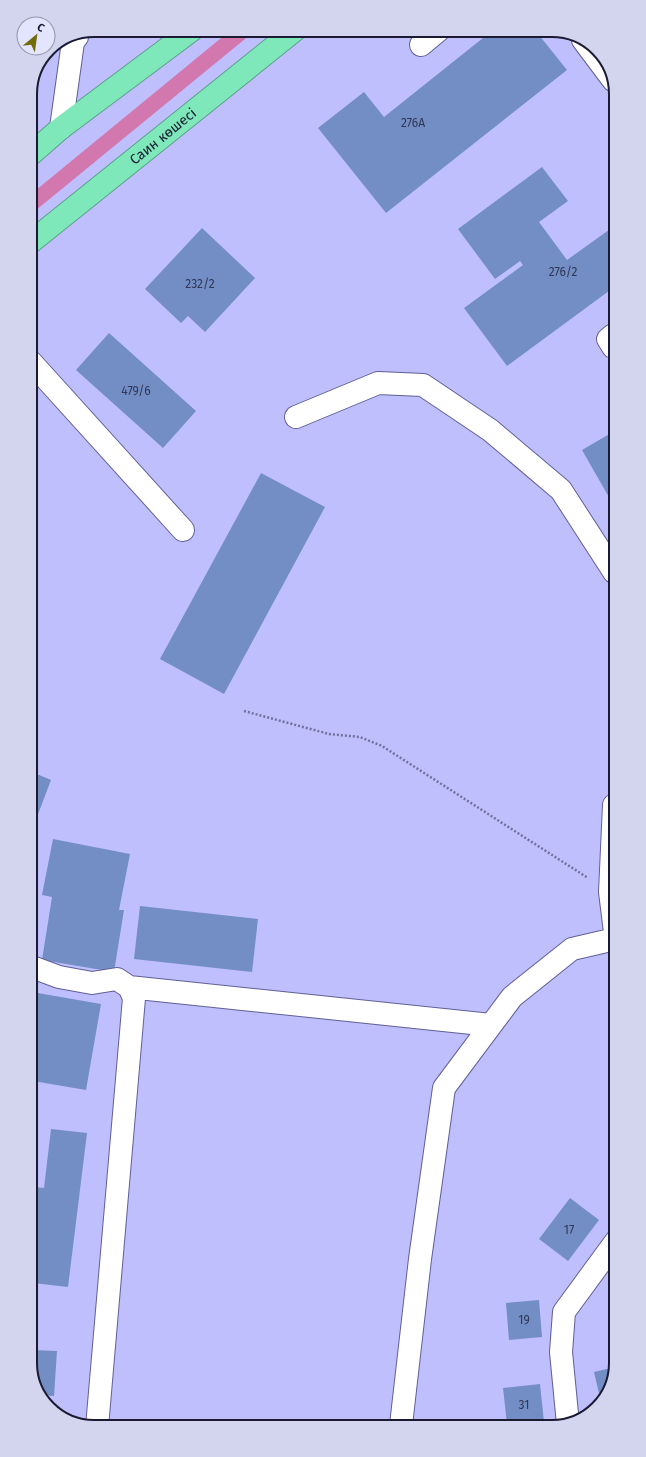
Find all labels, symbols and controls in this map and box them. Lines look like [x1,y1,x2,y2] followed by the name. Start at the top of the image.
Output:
[16,16,56,56] north arrow
[35,20,47,35] text: С
[126,105,200,168] street label: Саин көшесі
[401,116,425,130] house number: 276А
[549,265,577,279] house number: 276/2
[185,277,215,291] house number: 232/2
[121,384,151,398] house number: 479/6
[564,1223,574,1237] house number: 17
[518,1313,530,1327] house number: 19
[519,1398,529,1412] house number: 31

